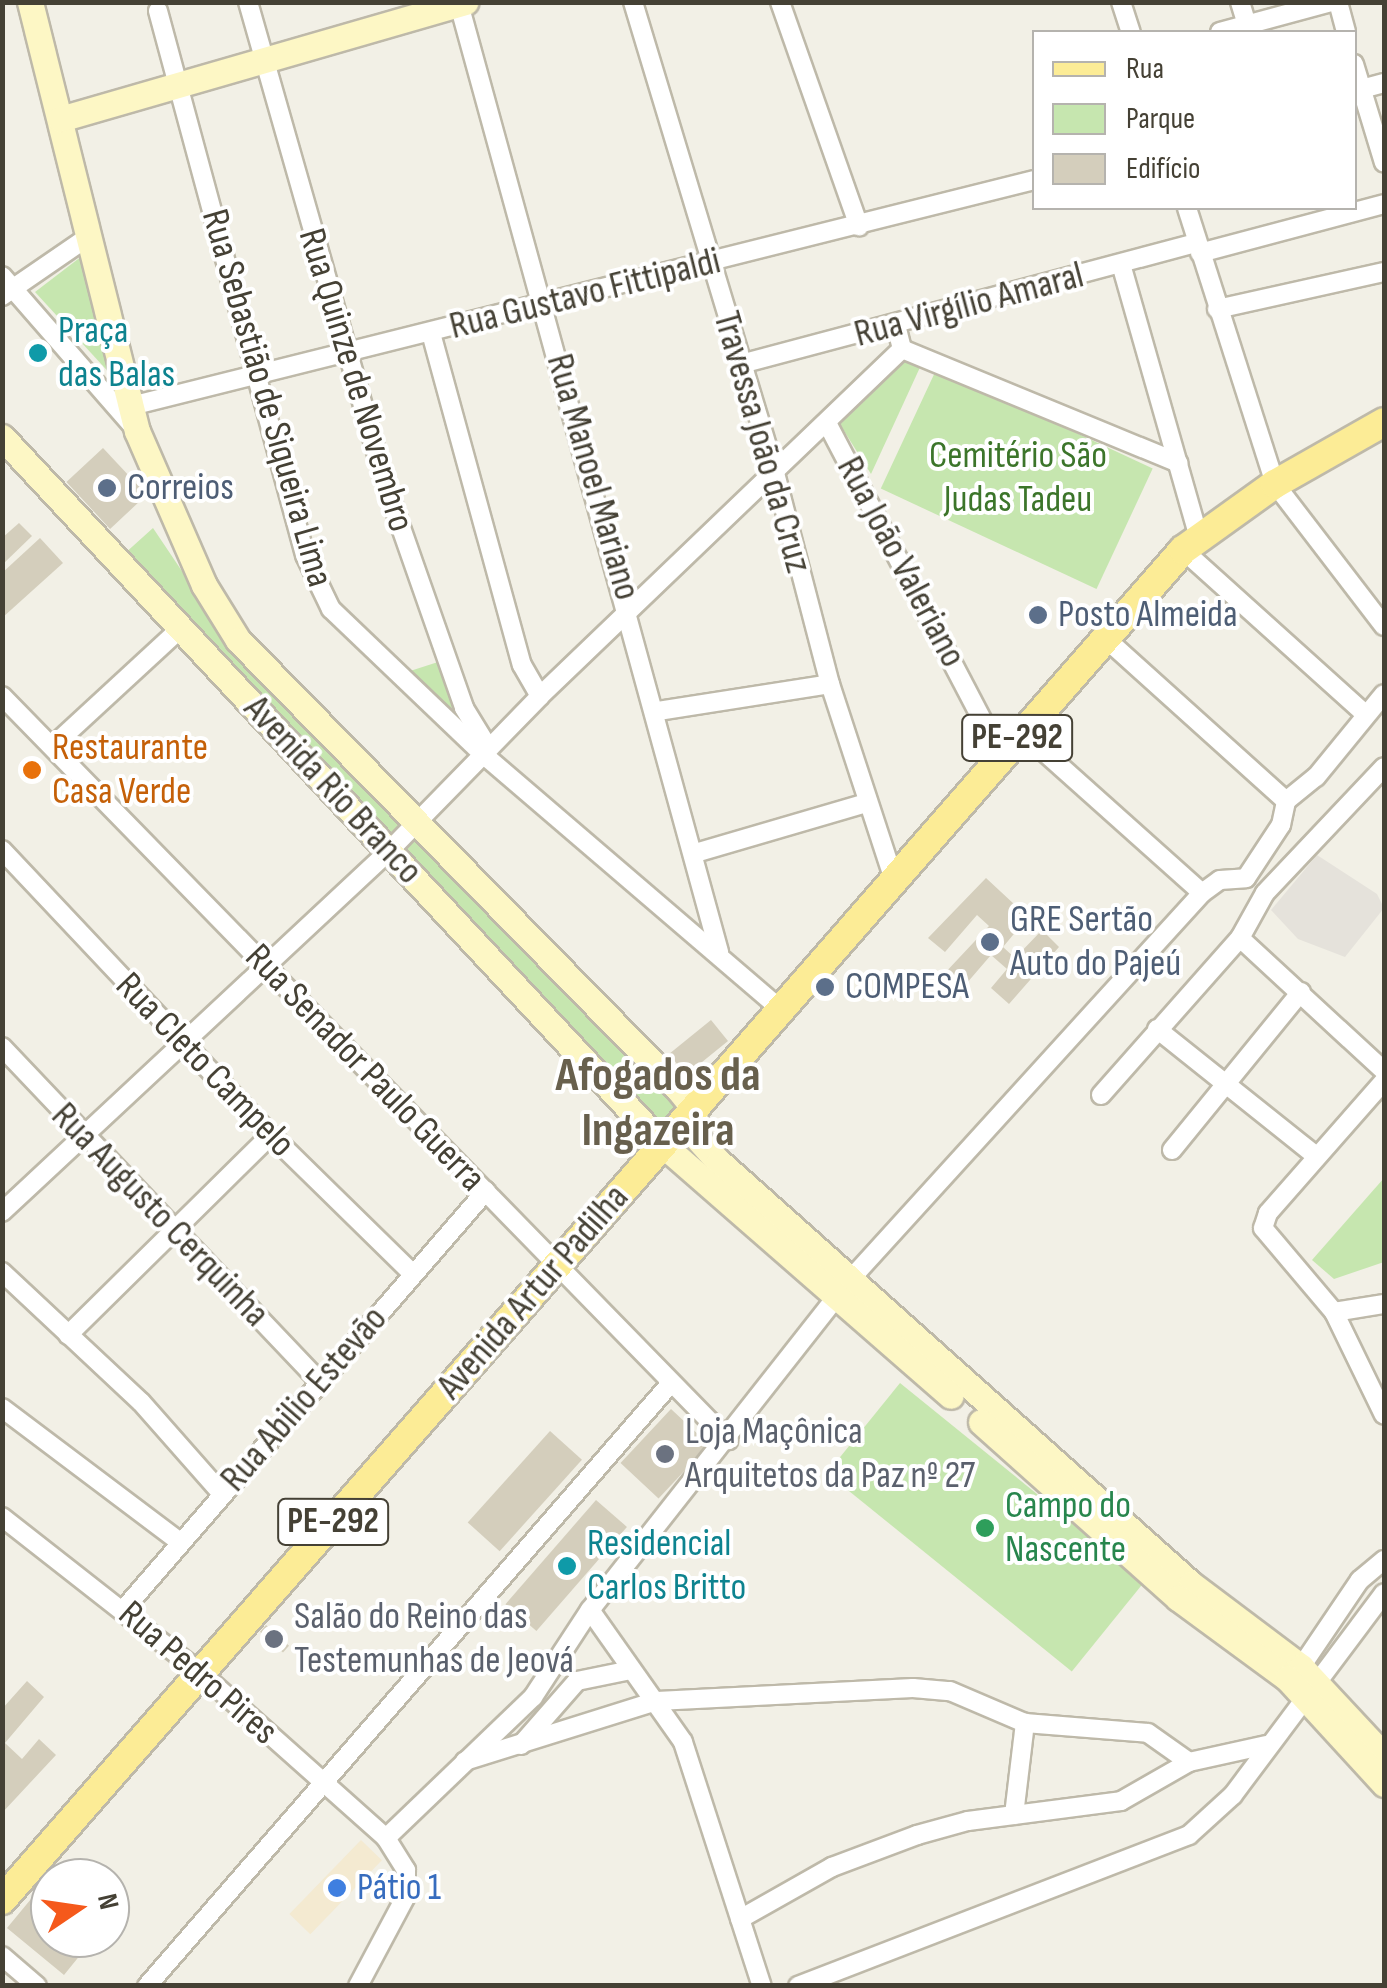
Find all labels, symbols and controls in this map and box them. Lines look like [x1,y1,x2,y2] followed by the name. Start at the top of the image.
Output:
[1032,30,1357,210] legend
[1126,51,1164,87] text: Rua
[1126,101,1195,137] text: Parque
[1126,151,1201,187] text: Edifício
[191,204,343,592] street label: Rua Sebastião de Siqueira Lima
[288,223,424,537] street label: Rua Quinze de Novembro
[445,238,725,350] street label: Rua Gustavo Fittipaldi
[850,253,1088,357] street label: Rua Virgílio Amaral
[703,306,821,578] street label: Travessa João da Cruz
[58,308,175,398] place label: Praça das Balas
[27,342,49,364] marker: Praça das Balas
[536,349,650,605] street label: Rua Manoel Mariano
[929,433,1107,522] park label: Cemitério São Judas Tadeu
[827,449,975,675] street label: Rua João Valeriano
[127,465,234,511] place label: Correios
[96,477,118,499] marker: Correios
[1058,592,1238,638] place label: Posto Almeida
[1027,604,1049,626] marker: Posto Almeida
[234,686,432,894] street label: Avenida Rio Branco
[960,708,1074,768] road number: PE-292
[52,725,208,814] place label: Restaurante Casa Verde
[21,759,43,781] marker: Restaurante Casa Verde
[1010,897,1181,986] place label: GRE Sertão Auto do Pajeú
[979,931,1001,953] marker: GRE Sertão Auto do Pajeú
[235,935,495,1201] street label: Rua Senador Paulo Guerra
[106,963,304,1167] street label: Rua Cleto Campelo
[845,964,969,1010] place label: COMPESA
[814,976,836,998] marker: COMPESA
[555,1046,761,1159] district label: Afogados da Ingazeira
[42,1094,278,1336] street label: Rua Augusto Cerquinha
[428,1175,638,1409] street label: Avenida Artur Padilha
[211,1297,397,1501] street label: Rua Abilio Estevão
[685,1409,975,1498] place label: Loja Maçônica Arquitetos da Paz nº 27
[654,1443,676,1465] marker: Loja Maçônica Arquitetos da Paz nº 27
[1005,1483,1131,1572] place label: Campo do Nascente
[276,1492,390,1552] road number: PE-292
[974,1517,996,1539] marker: Campo do Nascente
[587,1521,746,1610] place label: Residencial Carlos Britto
[556,1555,578,1577] marker: Residencial Carlos Britto
[109,1592,287,1754] street label: Rua Pedro Pires
[294,1594,574,1684] place label: Salão do Reino das Testemunhas de Jeová
[263,1628,285,1650] marker: Salão do Reino das Testemunhas de Jeová
[30,1858,130,1958] north arrow
[357,1865,441,1911] place label: Pátio 1
[326,1877,348,1899] marker: Pátio 1
[90,1891,126,1913] text: N

